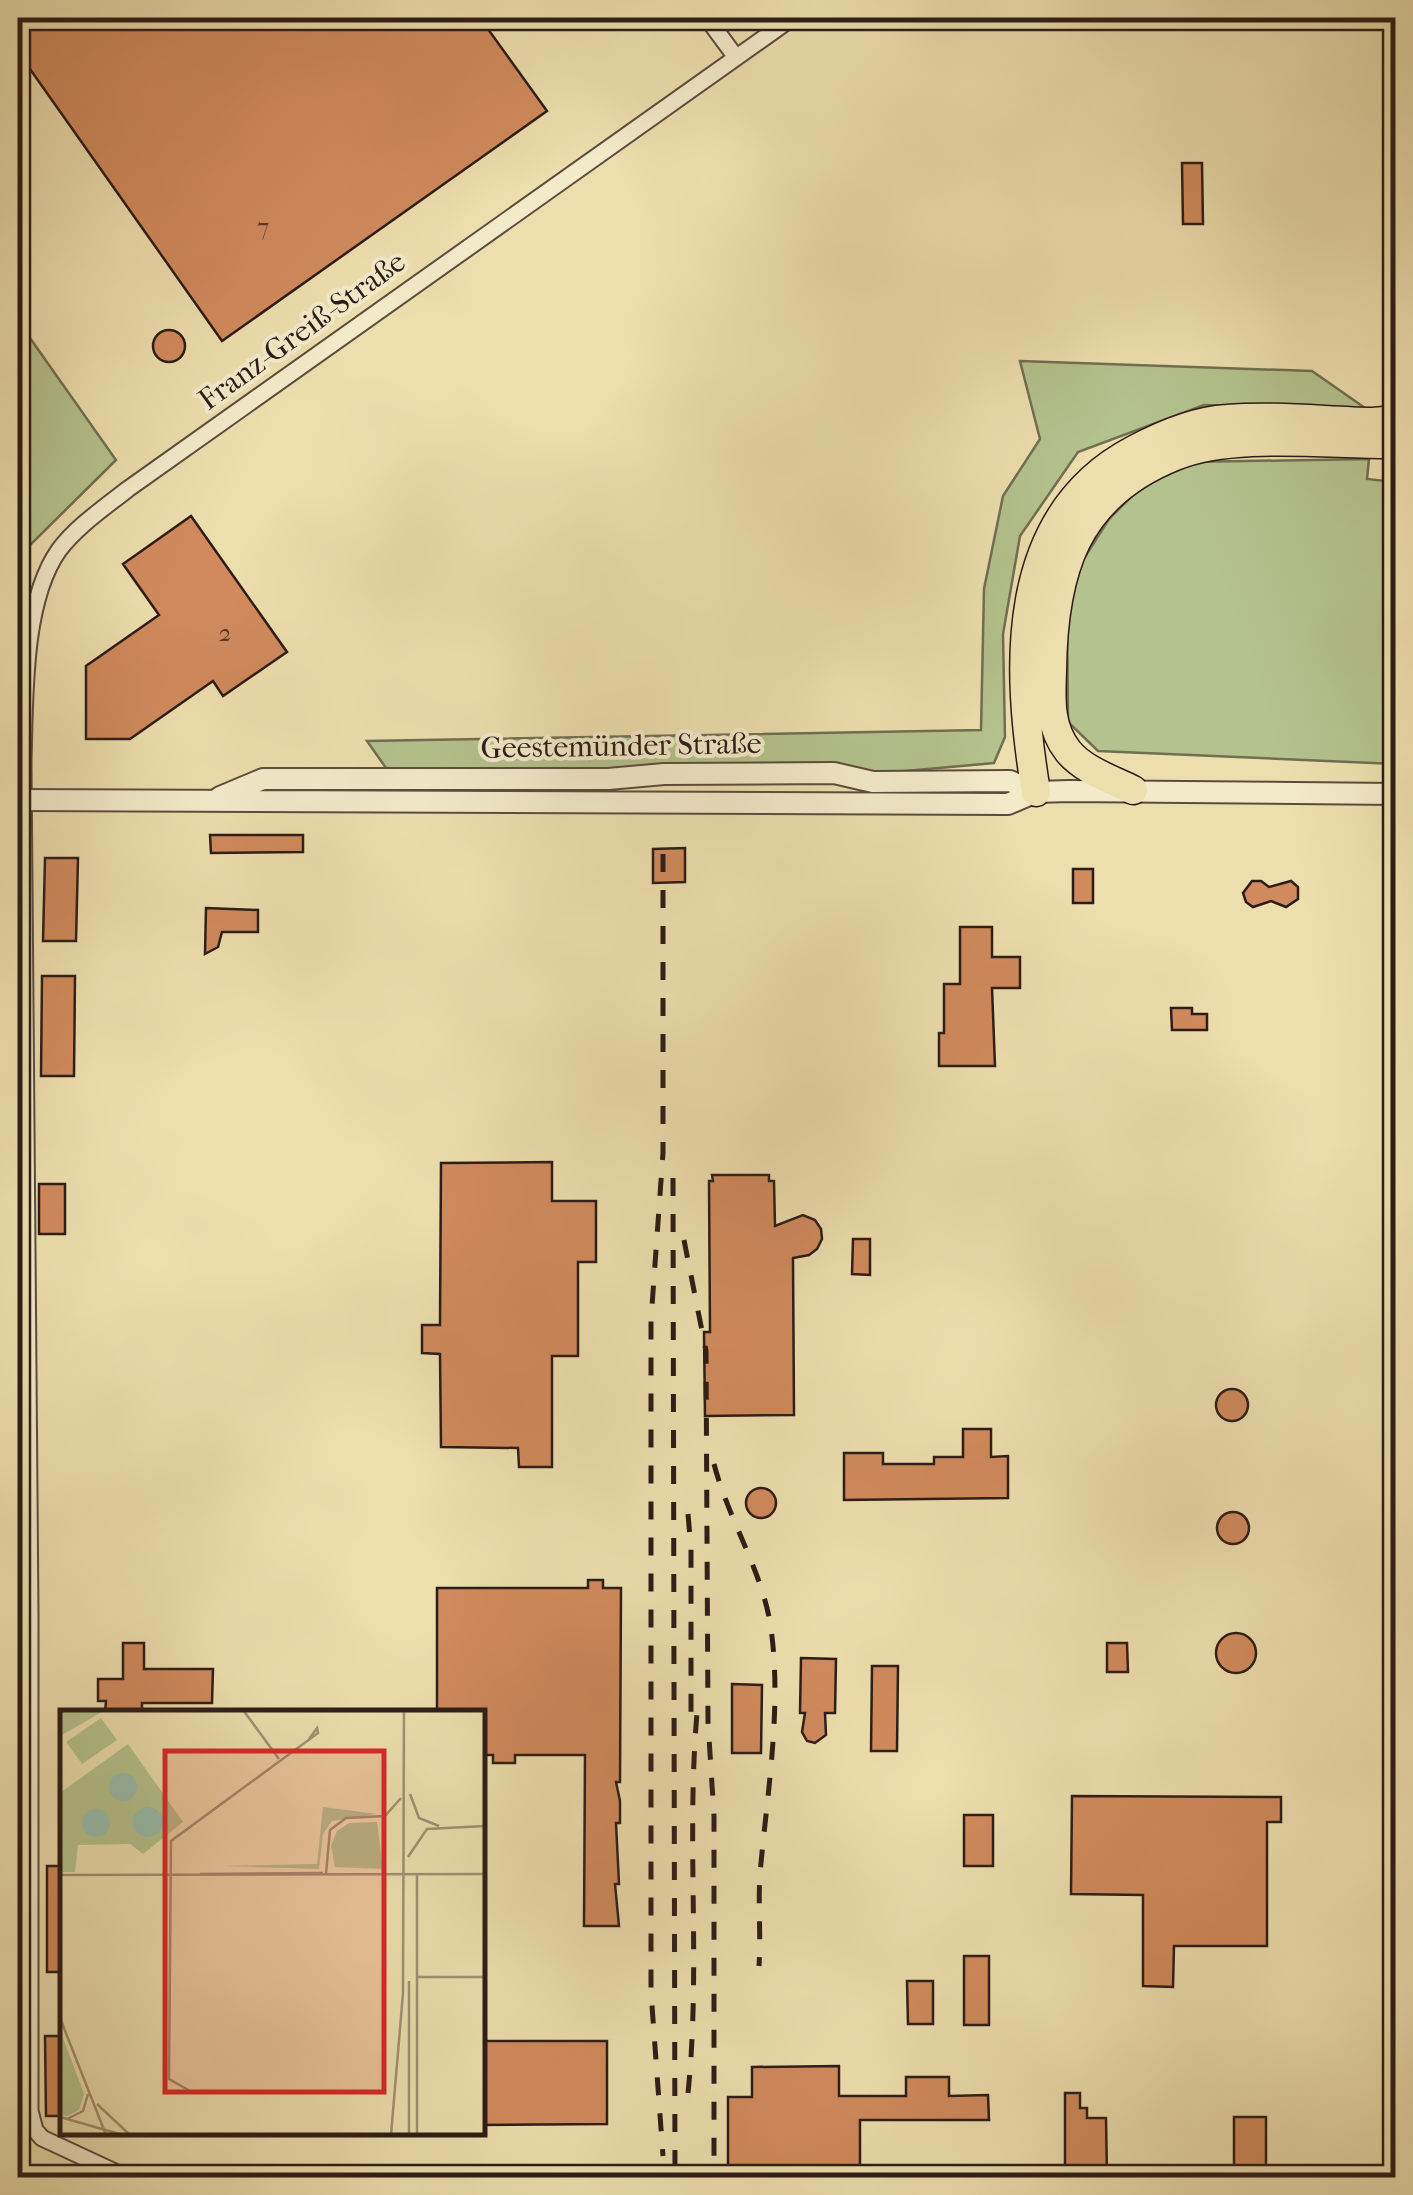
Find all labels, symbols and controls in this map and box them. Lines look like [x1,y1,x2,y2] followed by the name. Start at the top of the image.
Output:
[257,212,269,241] house number: 7
[192,244,412,418] street label: Franz-Greiß-Straße
[219,618,231,647] house number: 2
[480,726,762,766] street label: Geestemünder Straße
[60,1710,485,2135] inset map

